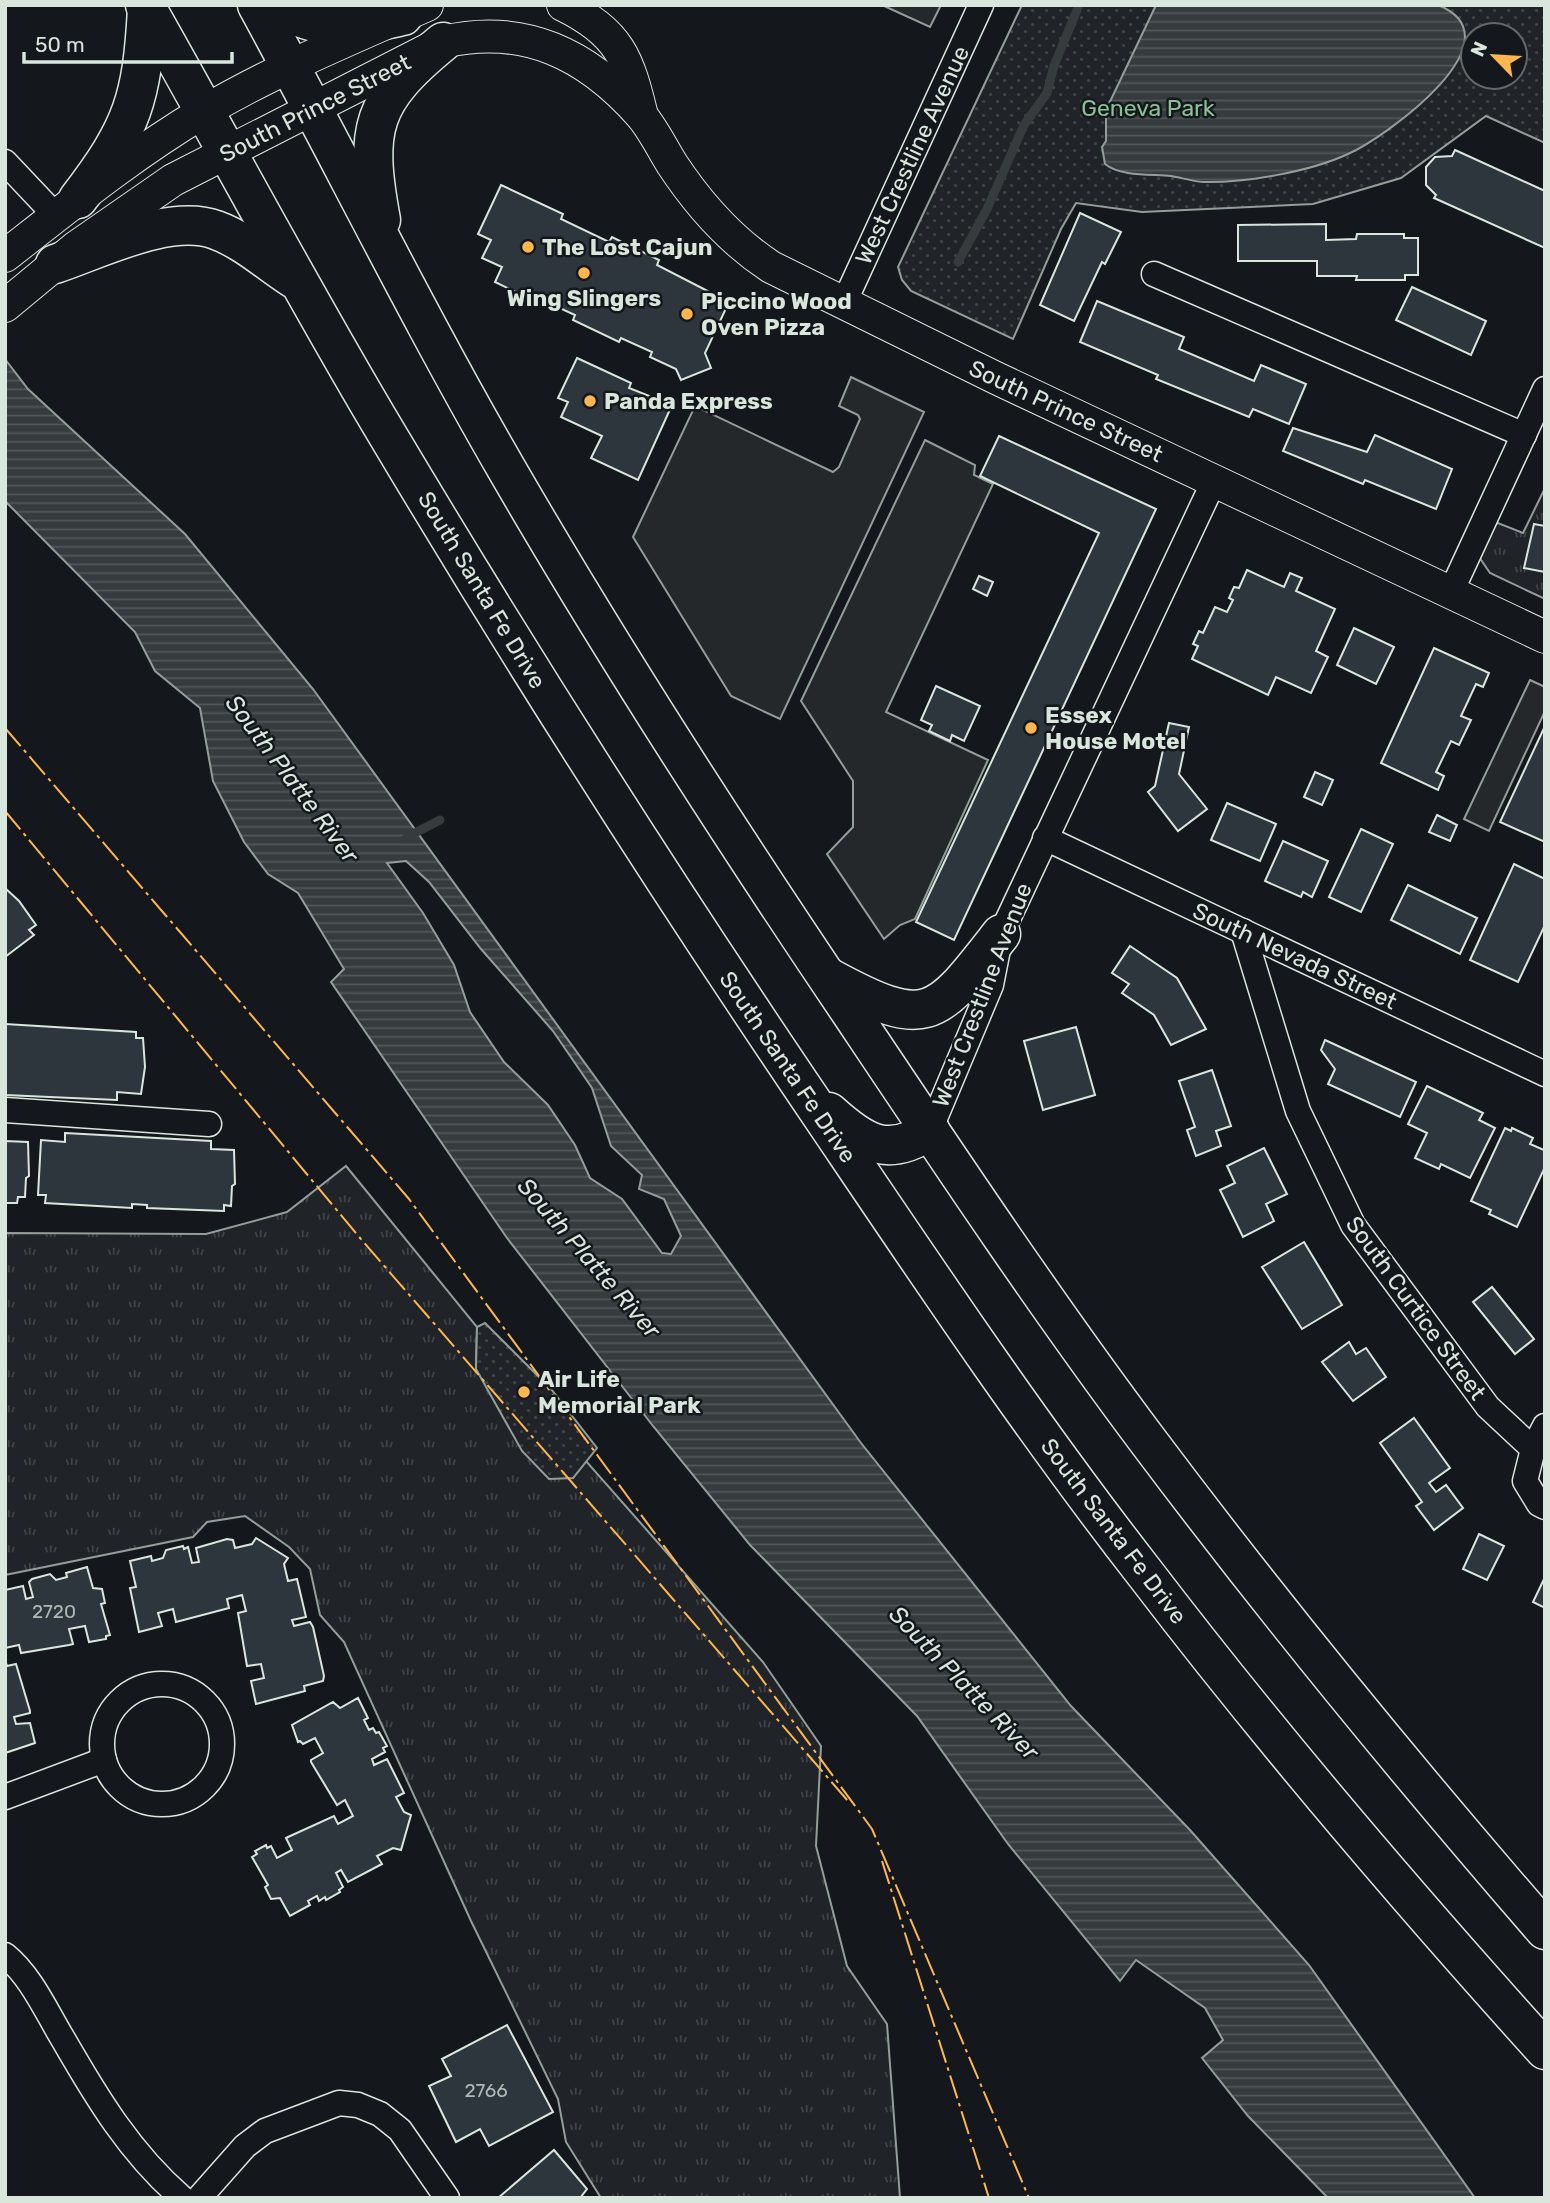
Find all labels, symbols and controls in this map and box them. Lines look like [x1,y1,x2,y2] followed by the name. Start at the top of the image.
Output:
[24,21,233,65] scale bar
[1459,21,1529,91] north arrow
[35,32,85,57] text: 50 m
[1466,38,1492,60] text: N
[849,41,975,269] street label: West Crestline Avenue
[215,48,415,168] street label: South Prince Street
[1081,94,1215,122] park label: Geneva Park
[542,233,713,261] place label: The Lost Cajun
[520,239,536,255] marker: The Lost Cajun
[576,265,592,281] marker: Wing Slingers
[507,284,662,312] place label: Wing Slingers
[701,287,852,341] place label: Piccino Wood Oven Pizza
[679,306,695,322] marker: Piccino Wood Oven Pizza
[965,354,1167,468] street label: South Prince Street
[604,387,773,415] place label: Panda Express
[582,393,598,409] marker: Panda Express
[412,486,552,694] street label: South Santa Fe Drive
[220,690,365,869] water label: South Platte River
[1045,701,1186,755] place label: Essex House Motel
[1023,720,1039,736] marker: Essex House Motel
[926,879,1038,1111] street label: West Crestline Avenue
[1189,896,1401,1016] street label: South Nevada Street
[713,966,863,1168] street label: South Santa Fe Drive
[512,1172,667,1344] water label: South Platte River
[1340,1211,1492,1405] street label: South Curtice Street
[538,1365,701,1419] place label: Air Life Memorial Park
[516,1384,532,1400] marker: Air Life Memorial Park
[1035,1433,1193,1629] street label: South Santa Fe Drive
[32,1600,76,1623] house number: 2720
[883,1600,1045,1766] water label: South Platte River
[464,2079,508,2102] house number: 2766

